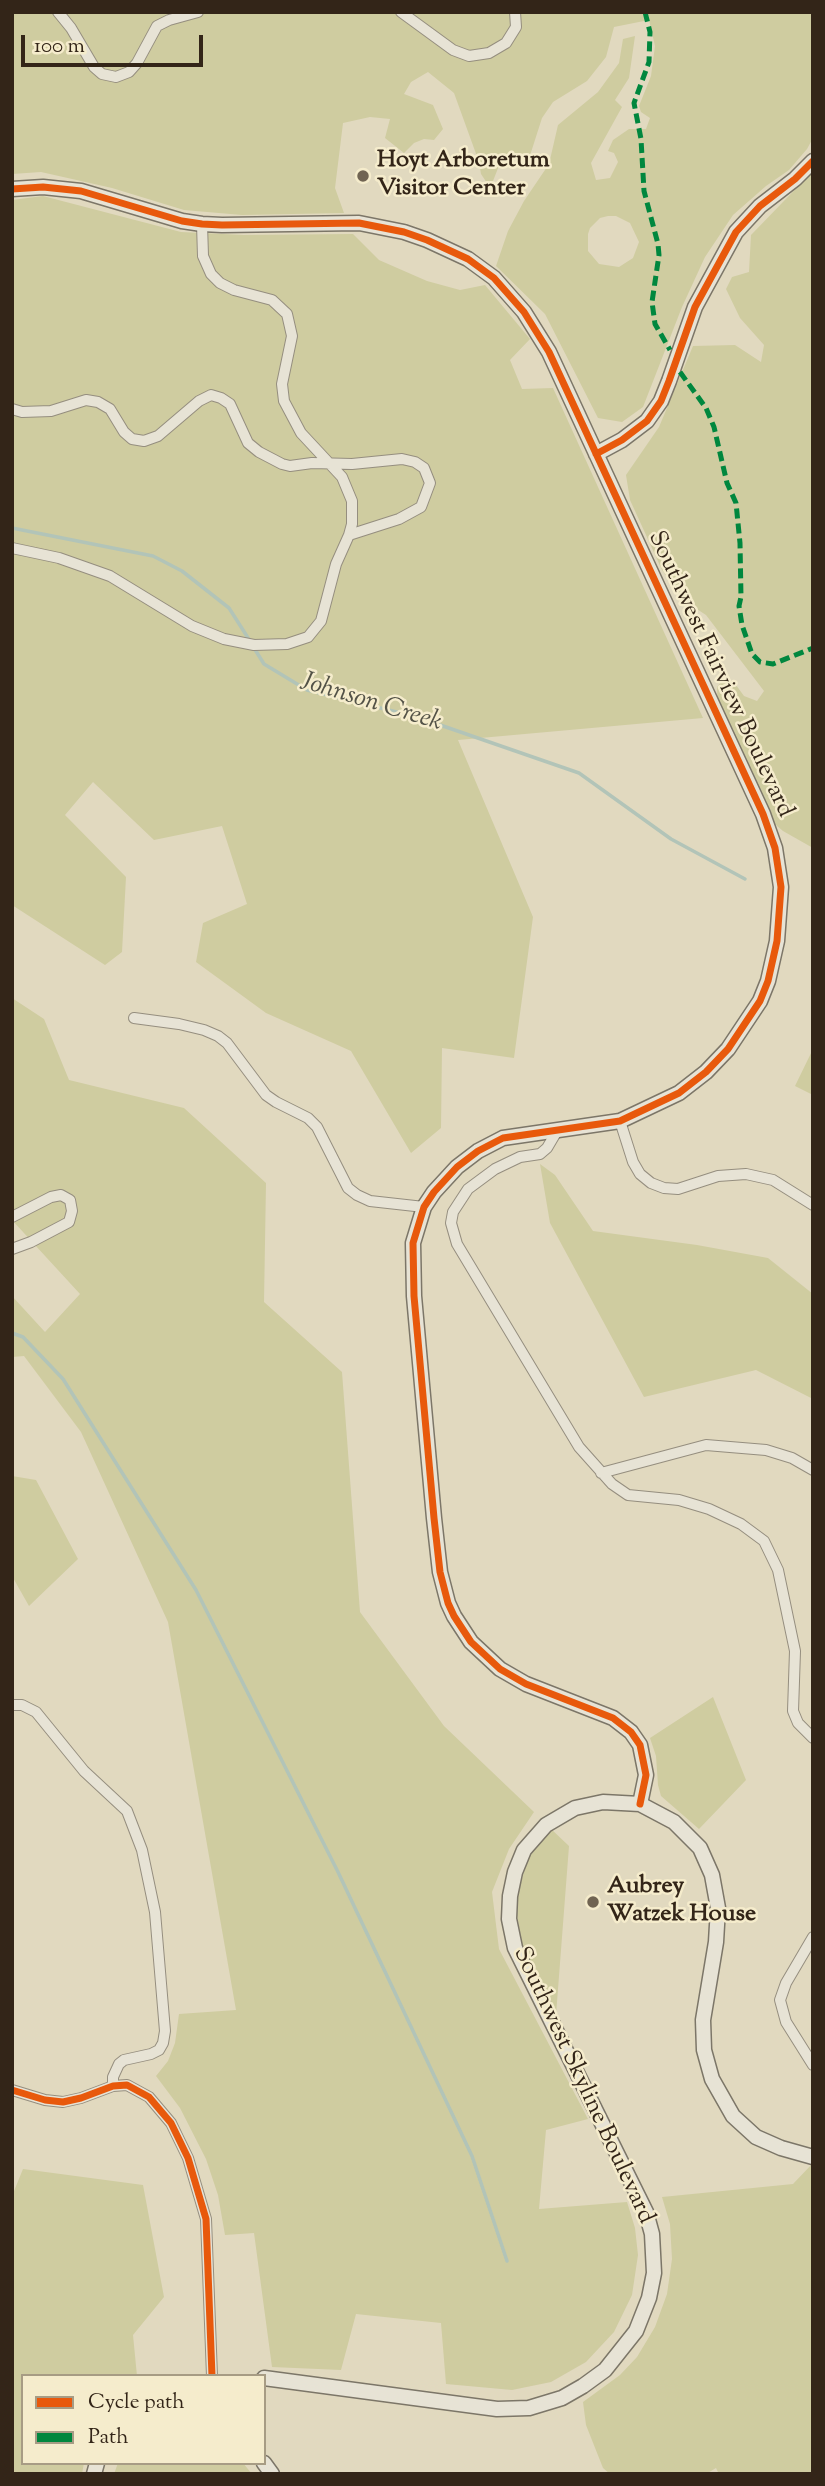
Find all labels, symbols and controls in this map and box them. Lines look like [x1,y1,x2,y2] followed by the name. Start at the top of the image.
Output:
[24,21,206,65] scale bar
[34,32,85,62] text: 100 m
[377,148,550,204] place label: Hoyt Arboretum Visitor Center
[355,168,371,184] marker: Hoyt Arboretum Visitor Center
[640,527,798,823] street label: Southwest Fairview Boulevard
[297,668,445,740] water label: Johnson Creek
[607,1874,756,1930] place label: Aubrey Watzek House
[585,1894,601,1910] marker: Aubrey Watzek House
[505,1943,659,2229] street label: Southwest Skyline Boulevard
[21,2374,266,2465] legend
[88,2388,185,2418] text: Cycle path
[88,2423,129,2453] text: Path

